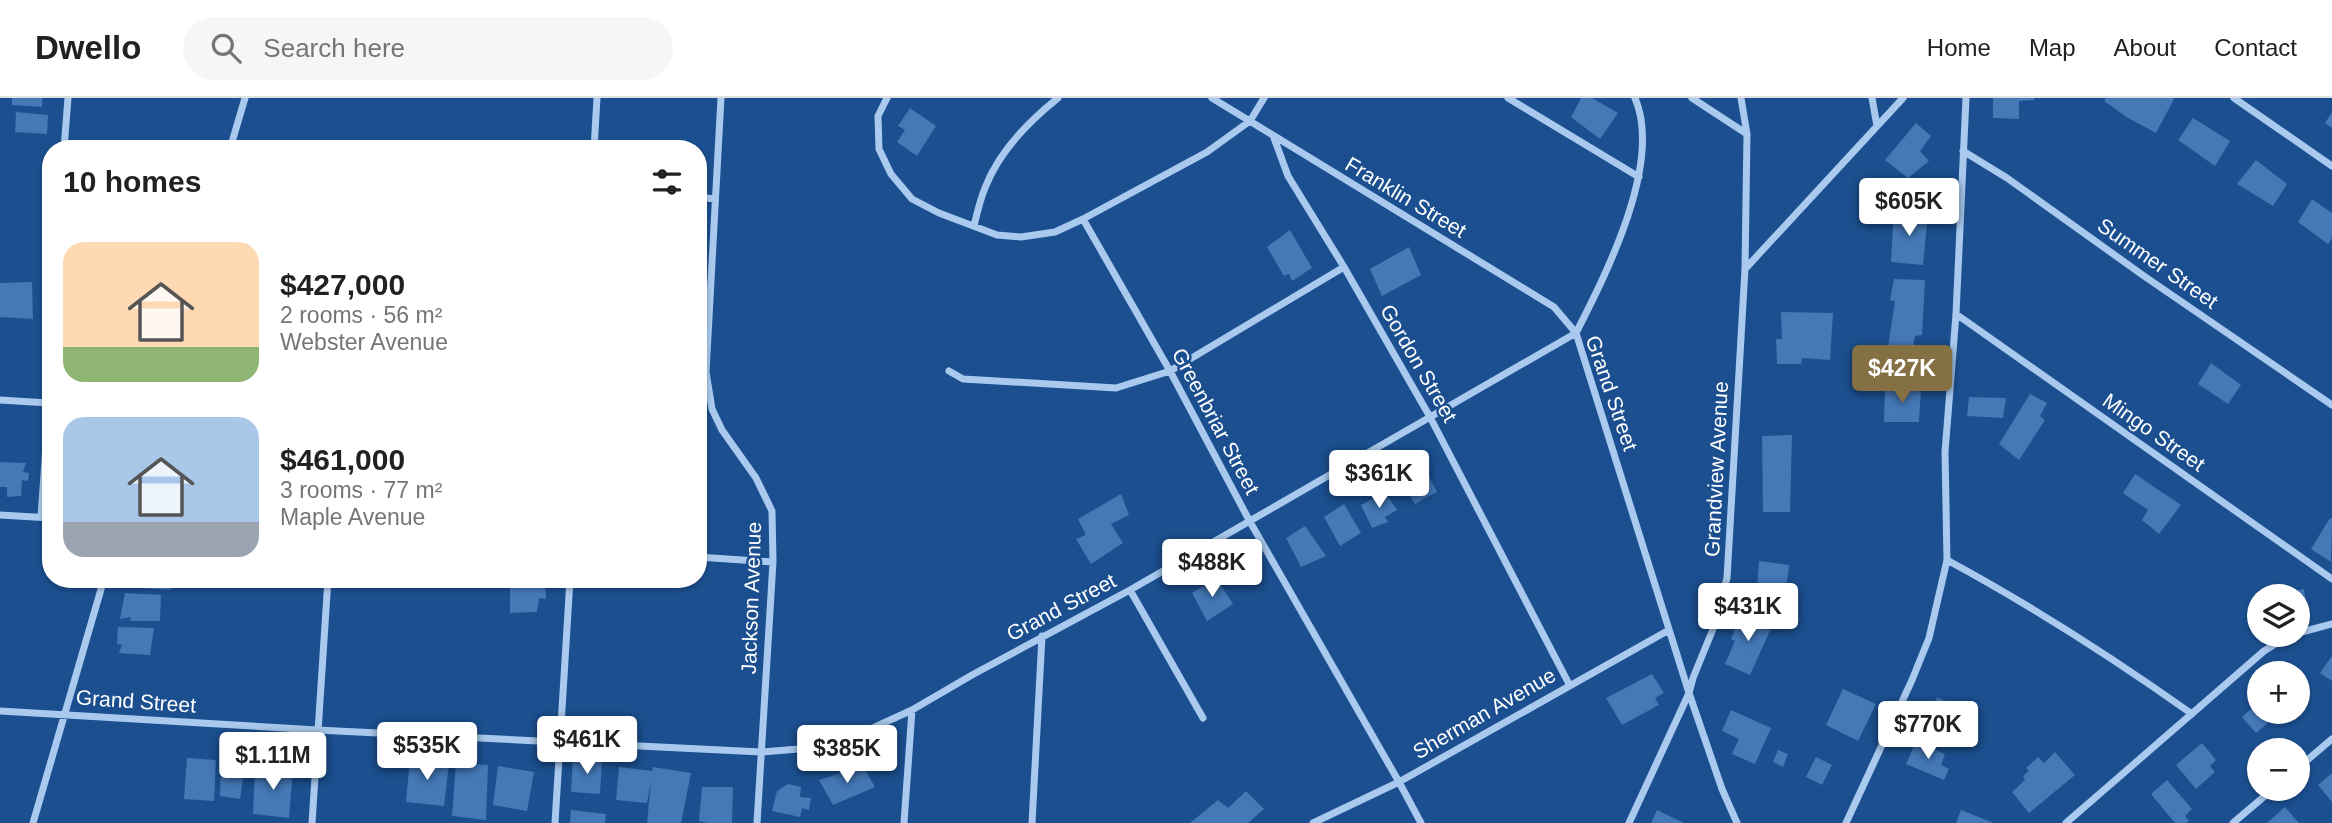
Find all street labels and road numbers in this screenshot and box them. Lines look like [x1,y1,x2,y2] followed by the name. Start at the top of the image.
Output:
[1342,152,1471,242] street label: Franklin Street
[2094,213,2223,313] street label: Summer Street
[1376,300,1462,426] street label: Gordon Street
[1582,332,1642,454] street label: Grand Street
[1168,344,1264,498] street label: Greenbriar Street
[1700,381,1732,557] street label: Grandview Avenue
[2099,388,2209,476] street label: Mingo Street
[737,521,765,675] street label: Jackson Avenue
[1003,569,1120,645] street label: Grand Street
[1409,663,1559,763] street label: Sherman Avenue
[75,685,197,717] street label: Grand Street

